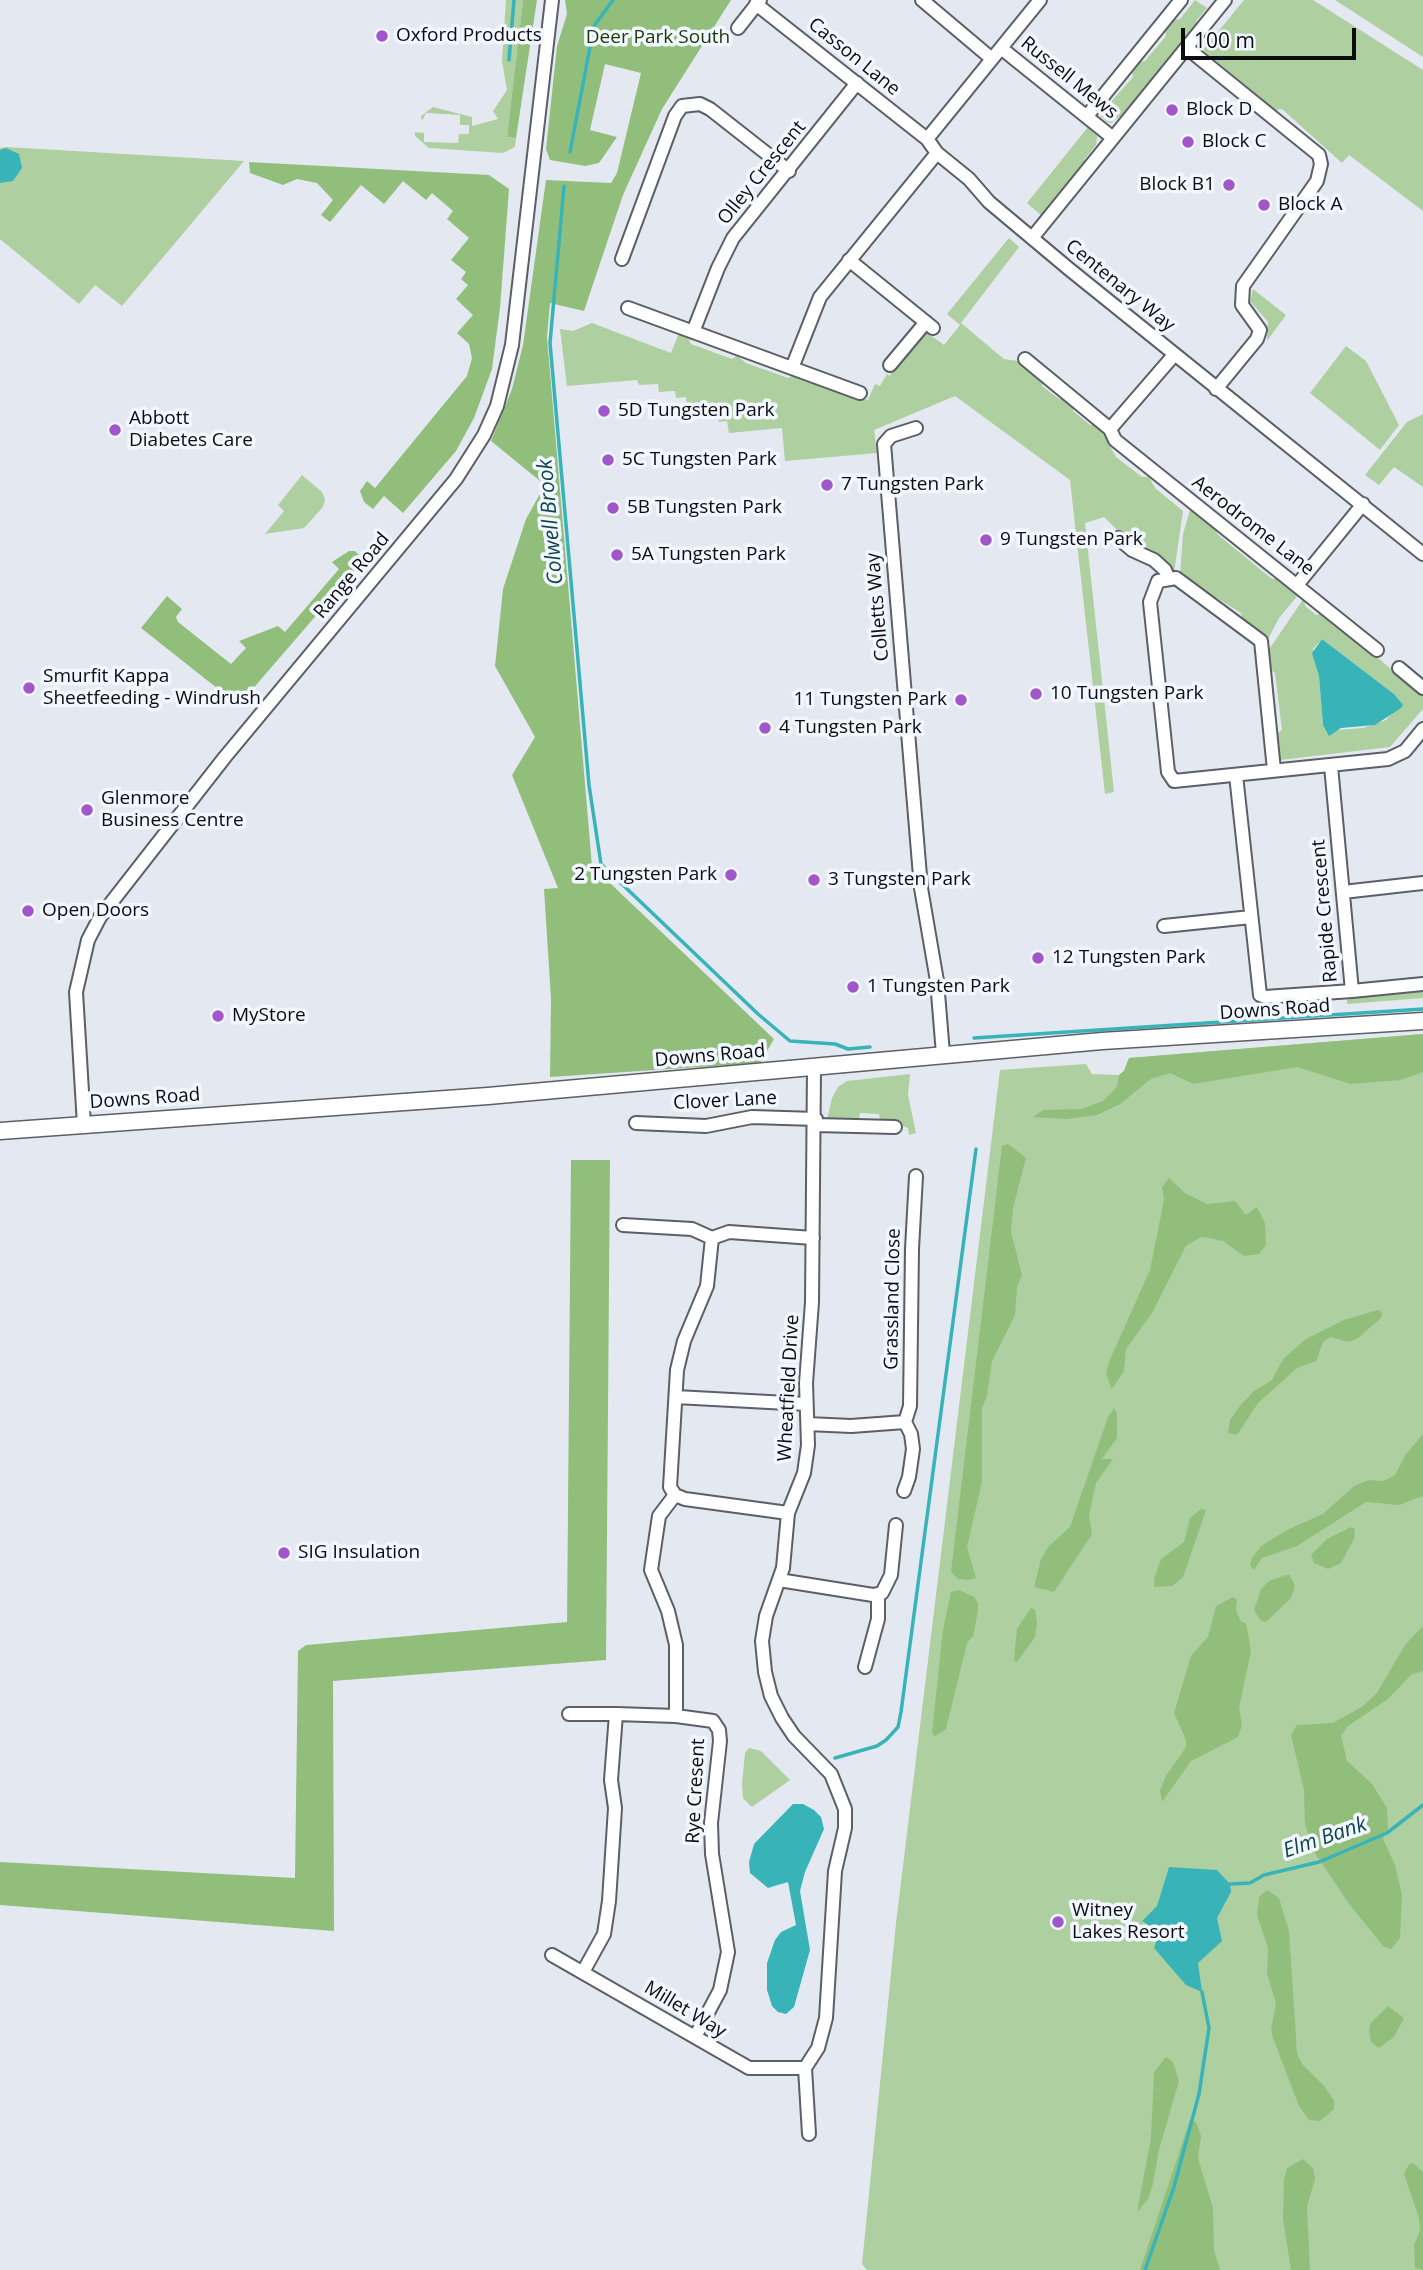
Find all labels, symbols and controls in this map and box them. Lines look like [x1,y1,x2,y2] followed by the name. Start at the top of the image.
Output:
[804,13,904,101] street label: Casson Lane
[1185,14,1360,58] scale bar
[396,25,542,47] place label: Oxford Products
[1194,26,1255,54] text: 100 m
[586,27,730,49] park label: Deer Park South
[374,28,390,44] marker: Oxford Products
[1016,32,1122,124] street label: Russell Mews
[1186,99,1252,121] place label: Block D
[1164,102,1180,118] marker: Block D
[713,116,811,230] street label: Olley Crescent
[1202,131,1266,153] place label: Block C
[1180,134,1196,150] marker: Block C
[1139,174,1215,196] place label: Block B1
[1221,177,1237,193] marker: Block B1
[1278,194,1343,216] place label: Block A
[1256,197,1272,213] marker: Block A
[1061,235,1179,337] street label: Centenary Way
[618,400,774,422] place label: 5D Tungsten Park
[596,403,612,419] marker: 5D Tungsten Park
[129,408,253,452] place label: Abbott Diabetes Care
[107,422,123,438] marker: Abbott Diabetes Care
[622,449,777,471] place label: 5C Tungsten Park
[600,452,616,468] marker: 5C Tungsten Park
[533,458,569,586] water label: Colwell Brook
[1187,471,1319,581] street label: Aerodrome Lane
[841,474,984,496] place label: 7 Tungsten Park
[819,477,835,493] marker: 7 Tungsten Park
[627,497,782,519] place label: 5B Tungsten Park
[605,500,621,516] marker: 5B Tungsten Park
[309,528,395,624] street label: Range Road
[1000,529,1143,551] place label: 9 Tungsten Park
[978,532,994,548] marker: 9 Tungsten Park
[631,544,786,566] place label: 5A Tungsten Park
[609,547,625,563] marker: 5A Tungsten Park
[862,552,894,662] street label: Colletts Way
[43,666,261,710] place label: Smurfit Kappa Sheetfeeding - Windrush
[21,680,37,696] marker: Smurfit Kappa Sheetfeeding - Windrush
[1050,683,1204,705] place label: 10 Tungsten Park
[1028,686,1044,702] marker: 10 Tungsten Park
[793,689,947,711] place label: 11 Tungsten Park
[953,692,969,708] marker: 11 Tungsten Park
[779,717,922,739] place label: 4 Tungsten Park
[757,720,773,736] marker: 4 Tungsten Park
[101,788,244,832] place label: Glenmore Business Centre
[79,802,95,818] marker: Glenmore Business Centre
[1307,838,1343,984] street label: Rapide Crescent
[574,864,717,886] place label: 2 Tungsten Park
[723,867,739,883] marker: 2 Tungsten Park
[828,869,971,891] place label: 3 Tungsten Park
[806,872,822,888] marker: 3 Tungsten Park
[42,900,149,922] place label: Open Doors
[20,903,36,919] marker: Open Doors
[1052,947,1206,969] place label: 12 Tungsten Park
[1030,950,1046,966] marker: 12 Tungsten Park
[867,976,1010,998] place label: 1 Tungsten Park
[845,979,861,995] marker: 1 Tungsten Park
[1219,995,1331,1025] street label: Downs Road
[232,1005,306,1027] place label: MyStore
[210,1008,226,1024] marker: MyStore
[654,1040,766,1072] street label: Downs Road
[89,1084,201,1114] street label: Downs Road
[673,1087,777,1115] street label: Clover Lane
[880,1228,906,1370] street label: Grassland Close
[774,1314,804,1462] street label: Wheatfield Drive
[298,1542,420,1564] place label: SIG Insulation
[276,1545,292,1561] marker: SIG Insulation
[682,1738,710,1844] street label: Rye Cresent
[1280,1812,1370,1864] water label: Elm Bank
[1072,1900,1185,1944] place label: Witney Lakes Resort
[1050,1914,1066,1930] marker: Witney Lakes Resort
[640,1977,730,2043] street label: Millet Way

